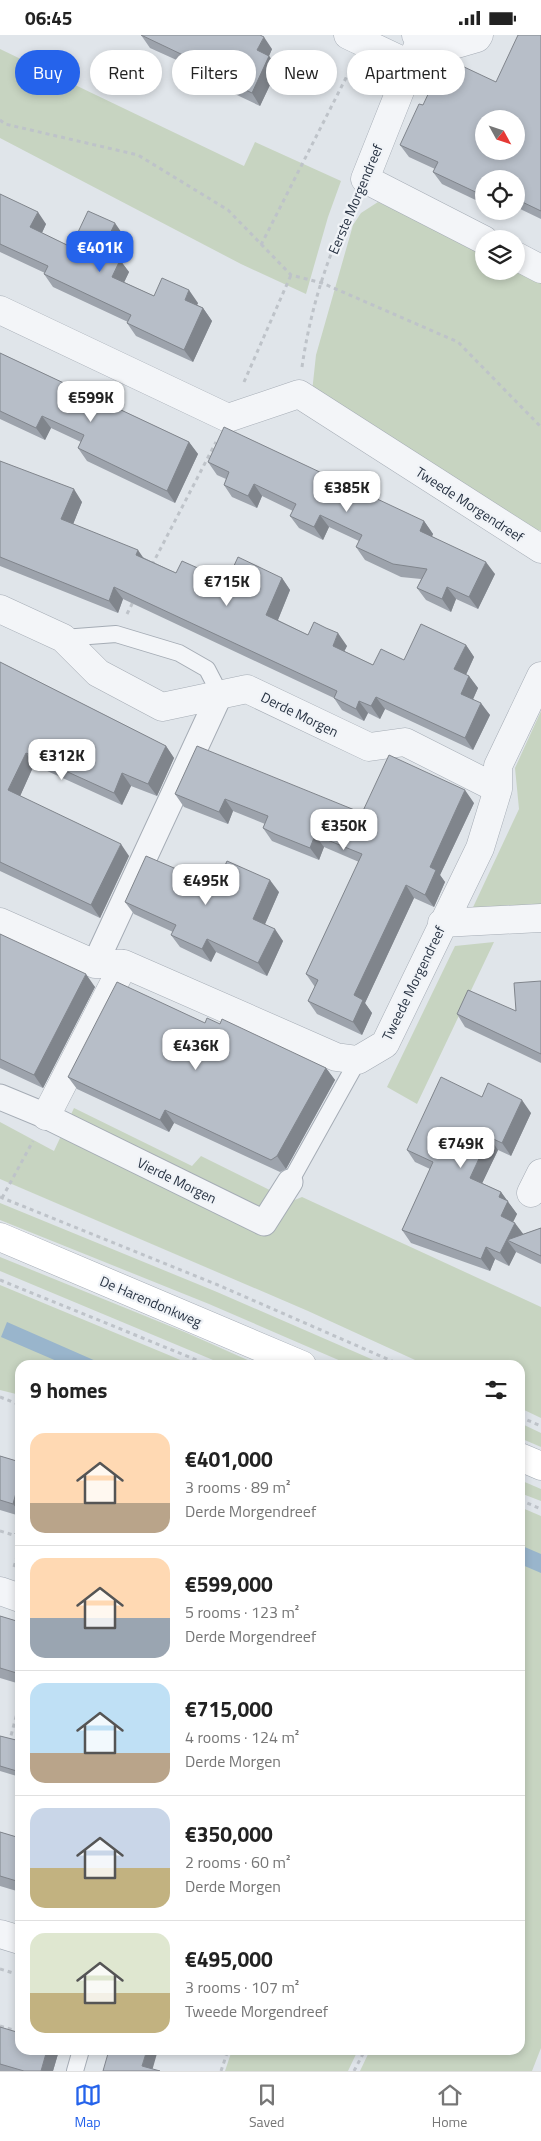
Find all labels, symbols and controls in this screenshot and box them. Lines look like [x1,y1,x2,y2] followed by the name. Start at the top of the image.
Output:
[25,3,72,32] text: 06:45
[15,50,80,95] chip: Buy
[90,50,162,95] chip: Rent
[172,50,256,95] chip: Filters
[266,50,337,95] chip: New
[347,50,465,95] chip: Apartment
[475,110,525,160] north arrow
[475,110,525,280] map controls
[322,140,388,257] street label: Eerste Morgendreef
[475,170,525,220] button: locate
[475,230,525,280] button: layers
[65,231,135,273] pin: €401K
[77,235,123,259] text: €401K
[56,381,126,423] pin: €599K
[68,385,114,409] text: €599K
[412,461,529,547] street label: Tweede Morgendreef
[312,471,382,513] pin: €385K
[324,475,370,499] text: €385K
[192,565,262,607] pin: €715K
[204,569,250,593] text: €715K
[258,686,342,742] street label: Derde Morgen
[27,739,97,781] pin: €312K
[39,743,85,767] text: €312K
[309,809,379,851] pin: €350K
[321,813,367,837] text: €350K
[171,863,241,906] pin: €495K
[183,868,229,892] text: €495K
[376,922,450,1044] street label: Tweede Morgendreef
[161,1029,231,1071] pin: €436K
[173,1033,219,1057] text: €436K
[426,1127,496,1169] pin: €749K
[438,1131,484,1155] text: €749K
[134,1152,220,1208] street label: Vierde Morgen
[97,1270,205,1332] street label: De Harendonkweg
[30,1374,107,1406] text: 9 homes
[482,1376,510,1404] icon: filters
[185,1443,273,1475] text: €401,000
[70,1453,130,1513] icon: home
[185,1475,290,1499] text: 3 rooms · 89 m²
[185,1499,316,1523] text: Derde Morgendreef
[185,1568,273,1600] text: €599,000
[70,1578,130,1638] icon: home
[185,1600,299,1624] text: 5 rooms · 123 m²
[185,1624,316,1648] text: Derde Morgendreef
[185,1693,273,1725] text: €715,000
[70,1703,130,1763] icon: home
[185,1725,299,1749] text: 4 rooms · 124 m²
[185,1749,281,1773] text: Derde Morgen
[185,1818,273,1850] text: €350,000
[70,1828,130,1888] icon: home
[185,1850,290,1874] text: 2 rooms · 60 m²
[185,1874,281,1898] text: Derde Morgen
[185,1943,273,1975] text: €495,000
[70,1953,130,2013] icon: home
[185,1975,299,1999] text: 3 rooms · 107 m²
[185,1999,328,2023] text: Tweede Morgendreef
[74,2081,102,2132] tab: Map
[249,2081,285,2132] tab: Saved
[432,2081,467,2132] tab: Home

